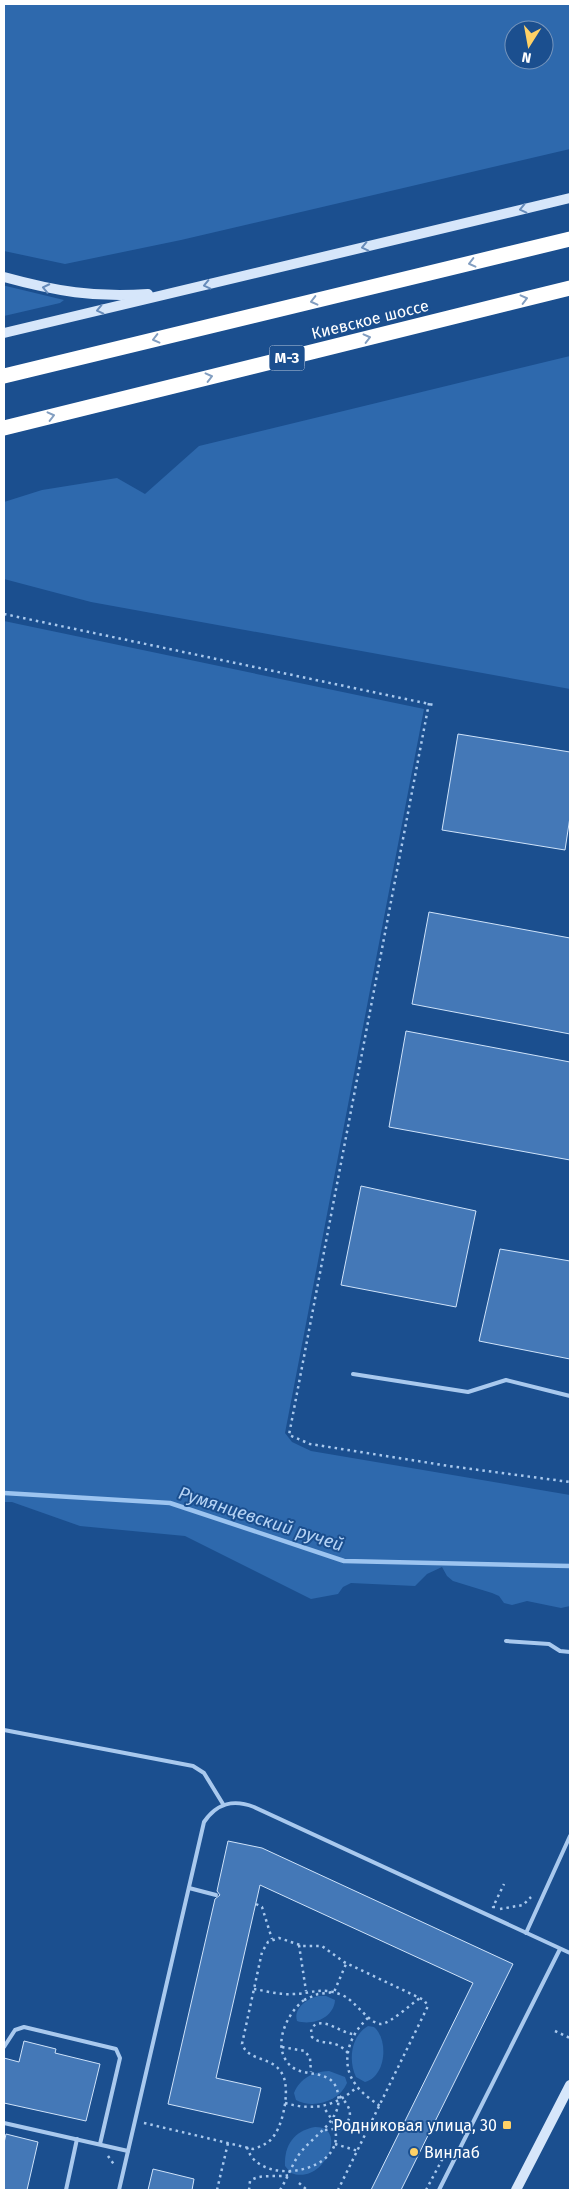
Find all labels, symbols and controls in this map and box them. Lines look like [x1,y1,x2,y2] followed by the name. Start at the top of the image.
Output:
[504,20,554,70] north arrow
[520,48,533,67] text: N
[518,203,527,214] one-way arrow
[360,241,369,252] one-way arrow
[467,257,476,268] one-way arrow
[202,279,211,290] one-way arrow
[42,283,50,294] one-way arrow
[520,294,529,305] one-way arrow
[309,295,318,306] one-way arrow
[309,296,431,343] street label: Киевское шоссе
[95,304,104,315] one-way arrow
[151,333,160,344] one-way arrow
[362,333,371,344] one-way arrow
[270,346,304,370] road number: М-3
[204,372,213,383] one-way arrow
[47,411,56,422] one-way arrow
[176,1482,346,1556] water label: Румянцевский ручей
[333,2116,497,2135] place label: Родниковая улица, 30
[501,2119,513,2131] marker: Родниковая улица, 30
[424,2143,480,2162] place label: Винлаб
[408,2146,420,2158] marker: Винлаб

